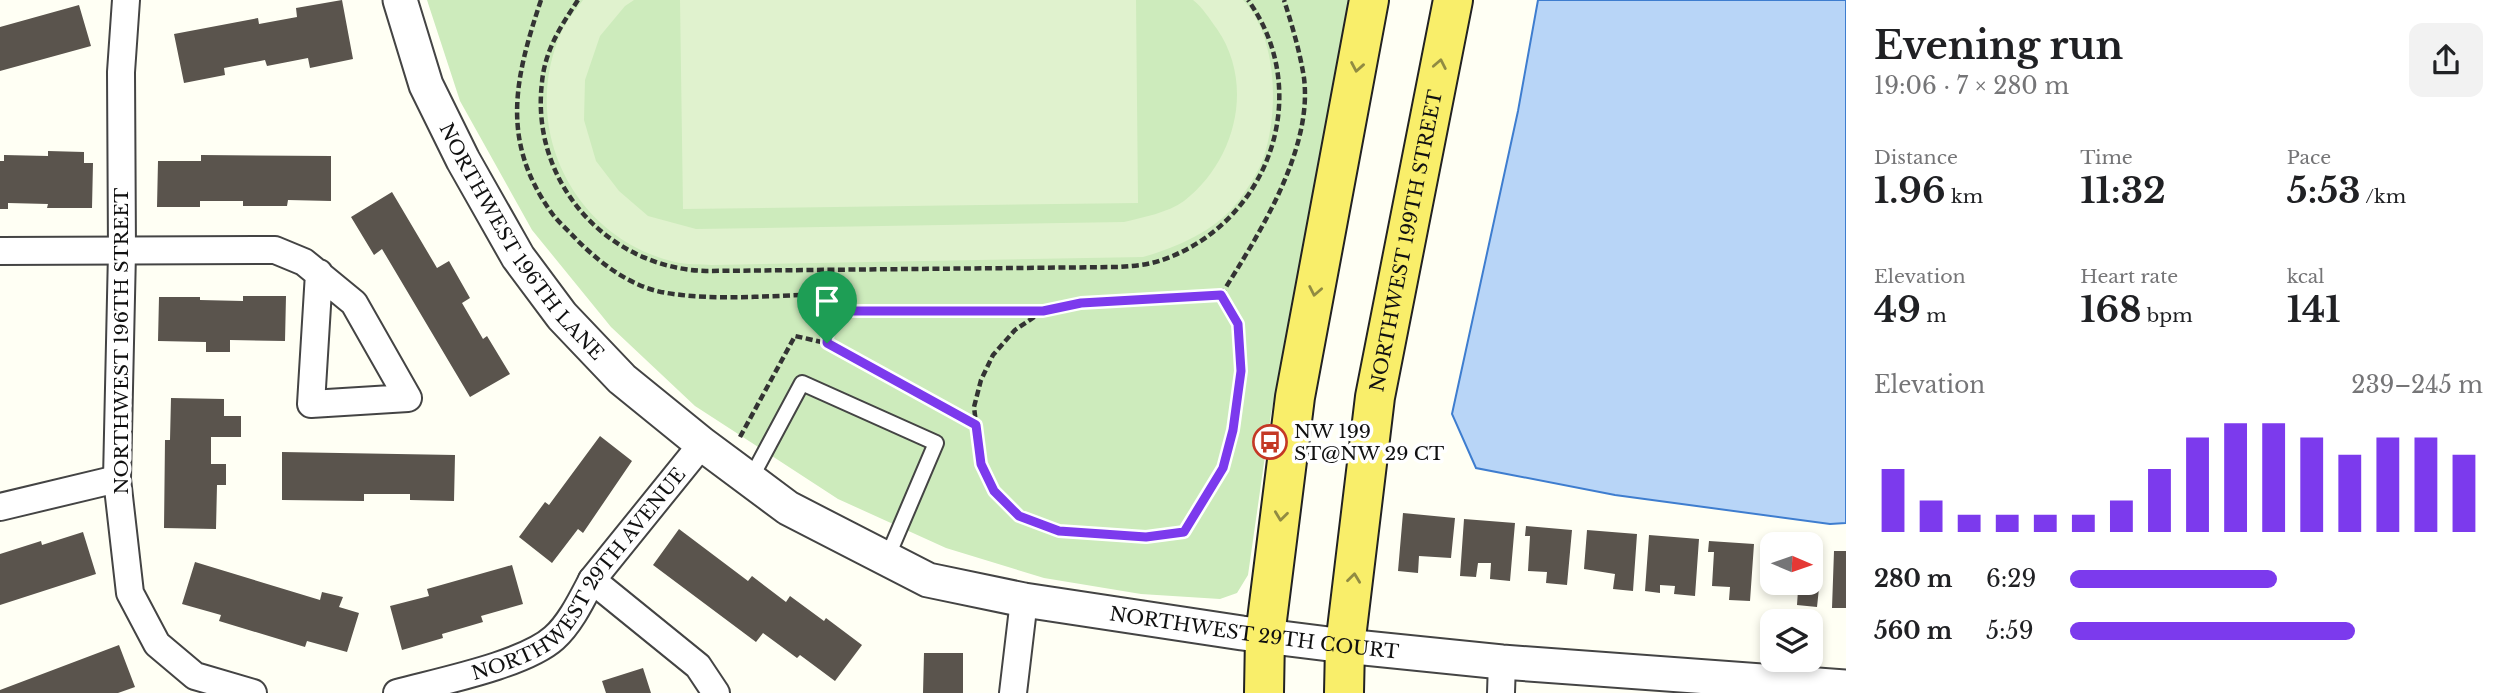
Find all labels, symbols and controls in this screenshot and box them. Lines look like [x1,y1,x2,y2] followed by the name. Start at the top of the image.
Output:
[1874,22,2123,69] text: Evening run
[2409,23,2483,97] button: share
[1432,58,1447,70] one-way arrow
[1350,61,1365,73] one-way arrow
[1874,72,2069,100] text: 19:06 · 7 × 280 m
[1365,88,1447,394] street label: NORTHWEST 199TH STREET
[435,119,609,365] street label: NORTHWEST 196TH LANE
[1874,146,1958,169] text: Distance
[2080,146,2133,169] text: Time
[2287,146,2331,169] text: Pace
[1874,169,1946,212] text: 1.96
[2080,169,2166,212] text: 11:32
[2287,169,2361,212] text: 5:53
[1946,185,1983,208] text: km
[2361,185,2406,208] text: /km
[110,188,133,494] street label: NORTHWEST 196TH STREET
[1874,265,1966,288] text: Elevation
[2080,265,2178,288] text: Heart rate
[2287,265,2325,288] text: kcal
[797,271,857,343] pin
[808,282,846,320] icon: arrive
[1308,285,1323,297] one-way arrow
[1874,288,1921,331] text: 49
[2080,288,2141,331] text: 168
[2287,288,2340,331] text: 141
[1921,304,1947,327] text: m
[2141,304,2193,327] text: bpm
[1874,371,1985,399] text: Elevation
[2351,371,2483,399] text: 239–245 m
[1294,420,1444,465] place label: NW 199 ST@NW 29 CT
[1251,423,1289,461] bus stop icon: NW 199 ST@NW 29 CT
[469,463,690,685] street label: NORTHWEST 29TH AVENUE
[1273,510,1288,521] one-way arrow
[1760,532,1824,595] north arrow
[1760,532,1823,672] map controls
[1874,565,1953,593] text: 280 m
[1986,565,2036,593] text: 6:29
[1346,572,1361,584] one-way arrow
[1108,602,1400,663] street label: NORTHWEST 29TH COURT
[1760,609,1823,672] button: layers
[1874,617,1952,645] text: 560 m
[1986,617,2033,645] text: 5:59

